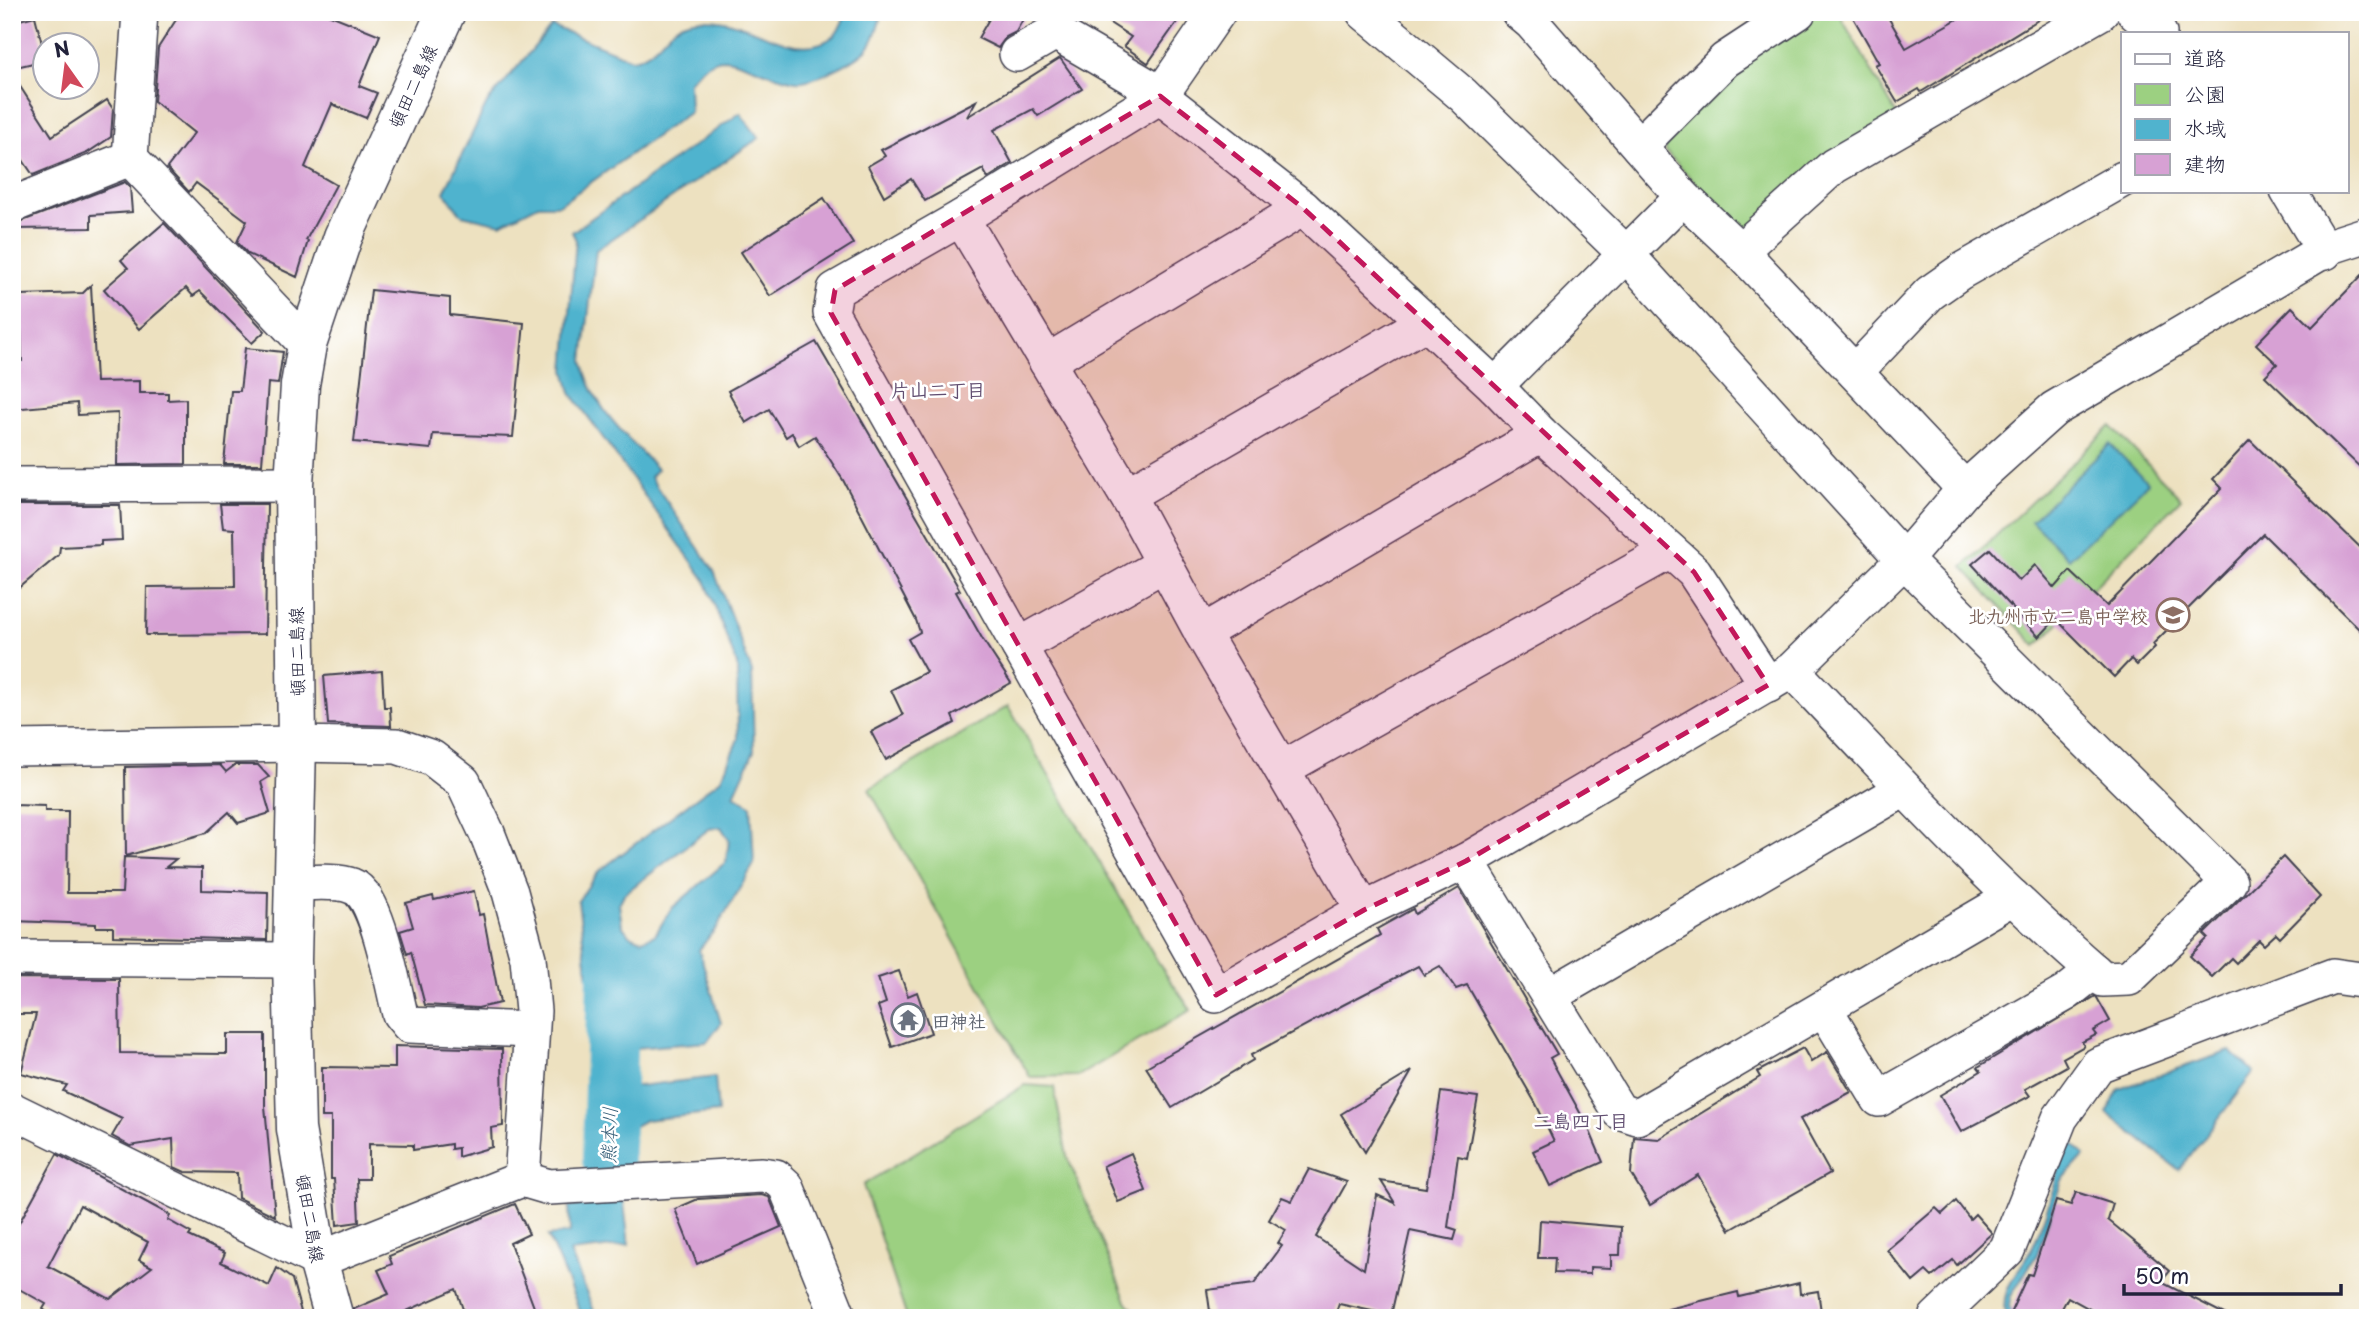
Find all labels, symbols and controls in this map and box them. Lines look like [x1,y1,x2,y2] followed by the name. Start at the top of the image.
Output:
[32,32,102,102] north arrow
[2121,32,2348,192] legend
[51,33,72,64] text: N
[381,40,443,132] street label: 頓田二島線
[2184,41,2226,73] text: 道路
[2184,77,2226,109] text: 公園
[2184,111,2226,143] text: 水域
[2184,147,2226,179] text: 建物
[890,375,986,403] district label: 片山二丁目
[2154,596,2192,634] school or university icon: 北九州市立二島中学校
[1968,602,2148,629] place label: 北九州市立二島中学校
[282,607,310,697] street label: 頓田二島線
[889,1001,927,1039] temple icon: 田神社
[932,1007,986,1034] place label: 田神社
[593,1106,623,1164] water label: 熊本川
[1533,1106,1629,1134] district label: 二島四丁目
[290,1171,332,1265] street label: 頓田二島線
[2124,1253,2342,1297] scale bar
[2135,1259,2189,1291] text: 50 m

